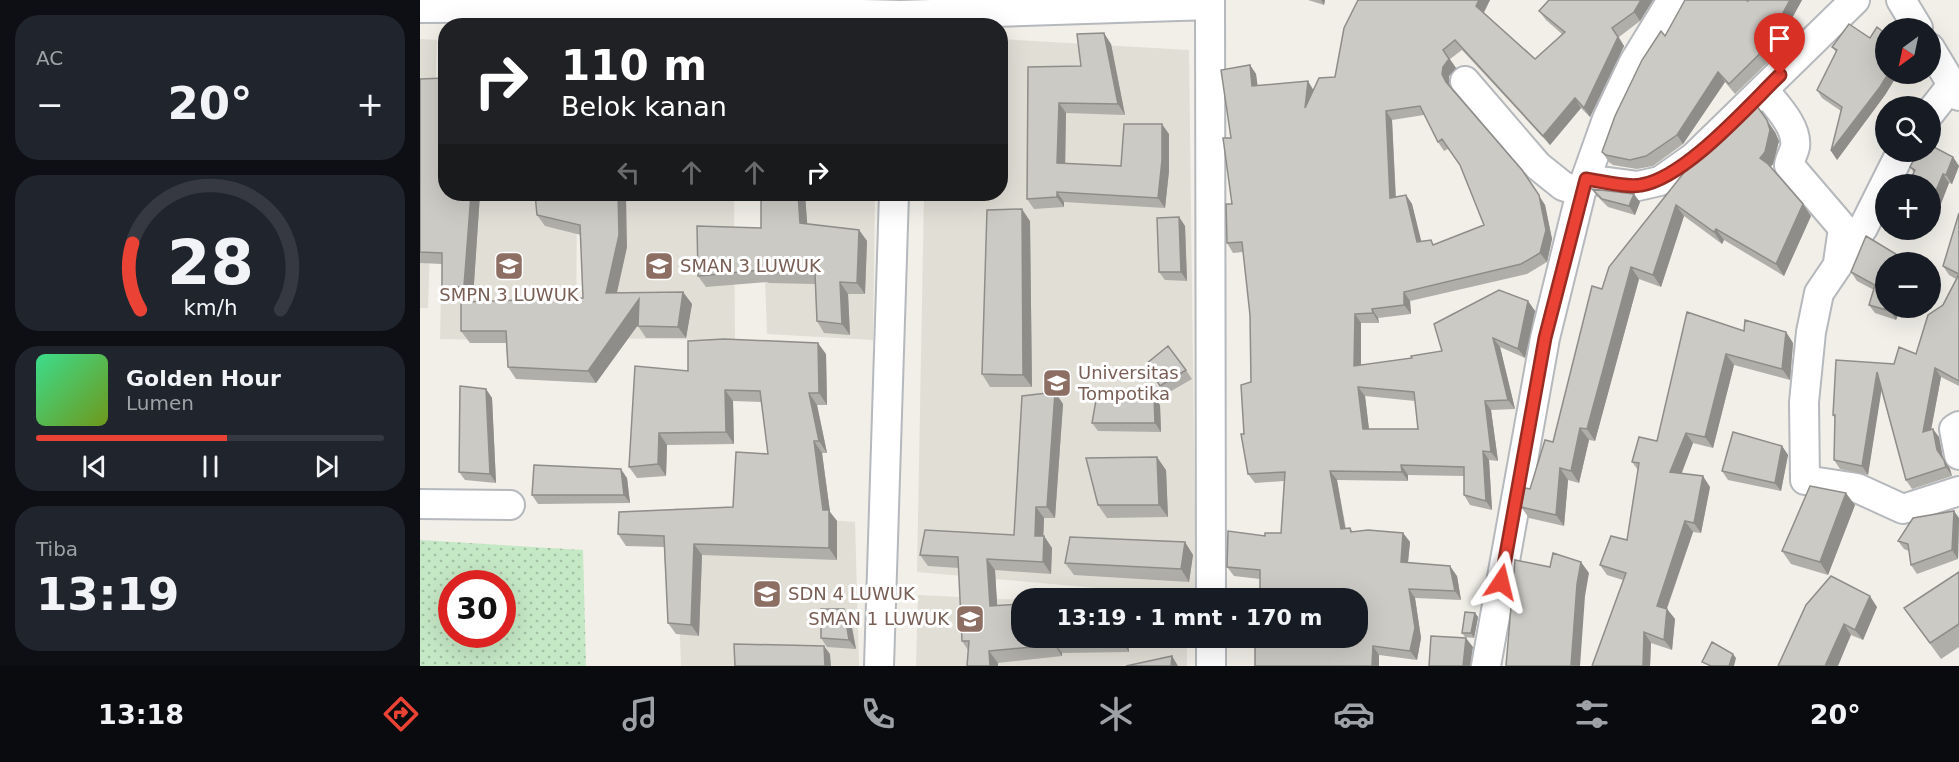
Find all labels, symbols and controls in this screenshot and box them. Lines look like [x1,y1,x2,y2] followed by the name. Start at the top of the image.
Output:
[1754,13,1805,75] pin
[1875,18,1941,84] north arrow
[1875,18,1941,318] map controls
[1763,22,1796,55] icon: arrive
[561,41,707,90] text: 110 m
[462,42,540,120] icon: right
[36,46,63,70] text: AC
[167,77,253,130] text: 20°
[36,85,64,124] text: −
[356,85,384,124] text: +
[561,91,727,122] text: Belok kanan
[1875,96,1941,162] button: search
[612,156,645,189] icon: left
[675,156,708,189] icon: ahead
[738,156,771,189] icon: ahead
[801,156,834,189] icon: right
[1875,174,1941,240] button: +
[167,226,253,299] text: 28
[493,250,525,282] school or university icon: SMPN 3 LUWUK
[643,250,675,282] school or university icon: SMAN 3 LUWUK
[1875,252,1941,318] button: −
[680,255,822,276] place label: SMAN 3 LUWUK
[439,284,580,305] place label: SMPN 3 LUWUK
[183,295,237,320] text: km/h
[1077,362,1179,404] place label: Universitas Tompotika
[126,366,281,391] text: Golden Hour
[1041,367,1073,399] school or university icon: Universitas Tompotika
[126,391,194,415] text: Lumen
[78,450,111,483] icon: previous
[194,450,227,483] icon: pause
[310,450,343,483] icon: next
[36,537,78,561] text: Tiba
[1469,550,1533,614] position arrow
[36,568,179,621] text: 13:19
[438,570,516,648] speed limit sign: 30
[751,578,783,610] school or university icon: SDN 4 LUWUK
[788,583,916,604] place label: SDN 4 LUWUK
[954,603,986,635] school or university icon: SMAN 1 LUWUK
[1057,605,1322,630] text: 13:19 · 1 mnt · 170 m
[808,608,950,629] place label: SMAN 1 LUWUK
[380,693,422,735] icon: directions
[619,693,661,735] icon: music
[857,693,899,735] icon: phone
[1095,693,1137,735] icon: climate
[1333,693,1375,735] icon: car
[1571,693,1613,735] icon: filters
[98,699,184,730] text: 13:18
[1810,699,1861,730] text: 20°

